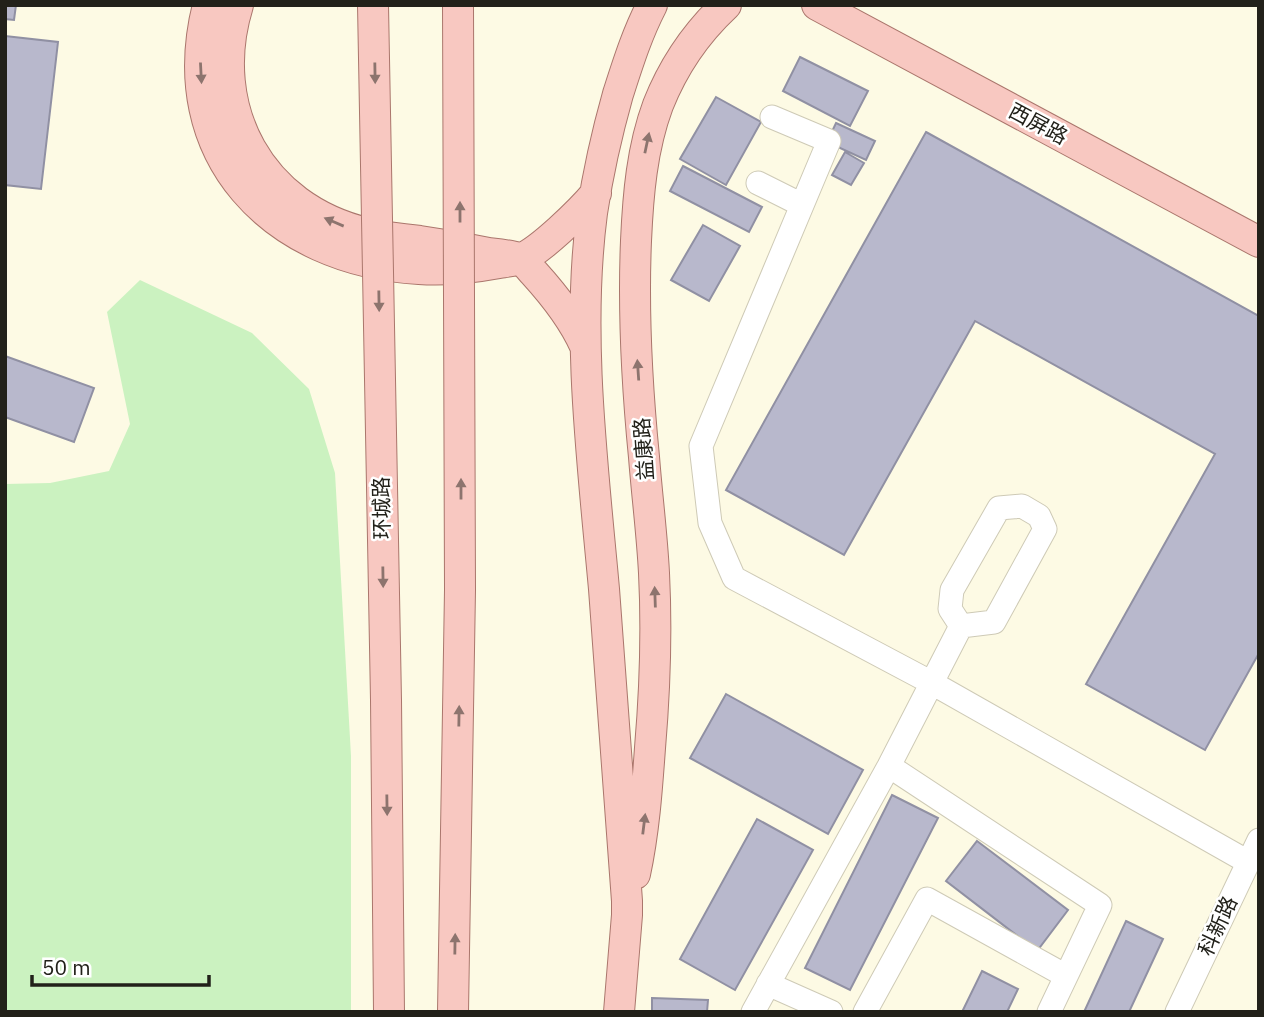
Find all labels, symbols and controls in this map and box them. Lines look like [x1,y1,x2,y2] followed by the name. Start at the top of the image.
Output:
[195,62,206,84] one-way arrow
[369,63,380,85] one-way arrow
[1004,96,1073,150] street label: 西屏路
[642,132,653,154] one-way arrow
[454,201,466,223] one-way arrow
[324,216,345,227] one-way arrow
[373,290,384,312] one-way arrow
[633,359,644,381] one-way arrow
[627,417,659,481] street label: 益康路
[366,476,396,540] street label: 环城路
[455,477,467,499] one-way arrow
[378,567,389,589] one-way arrow
[649,586,660,608] one-way arrow
[453,705,465,727] one-way arrow
[381,794,393,816] one-way arrow
[638,813,649,835] one-way arrow
[1191,891,1243,960] street label: 科新路
[449,932,461,954] one-way arrow
[32,944,208,988] scale bar
[42,953,91,981] text: 50 m

